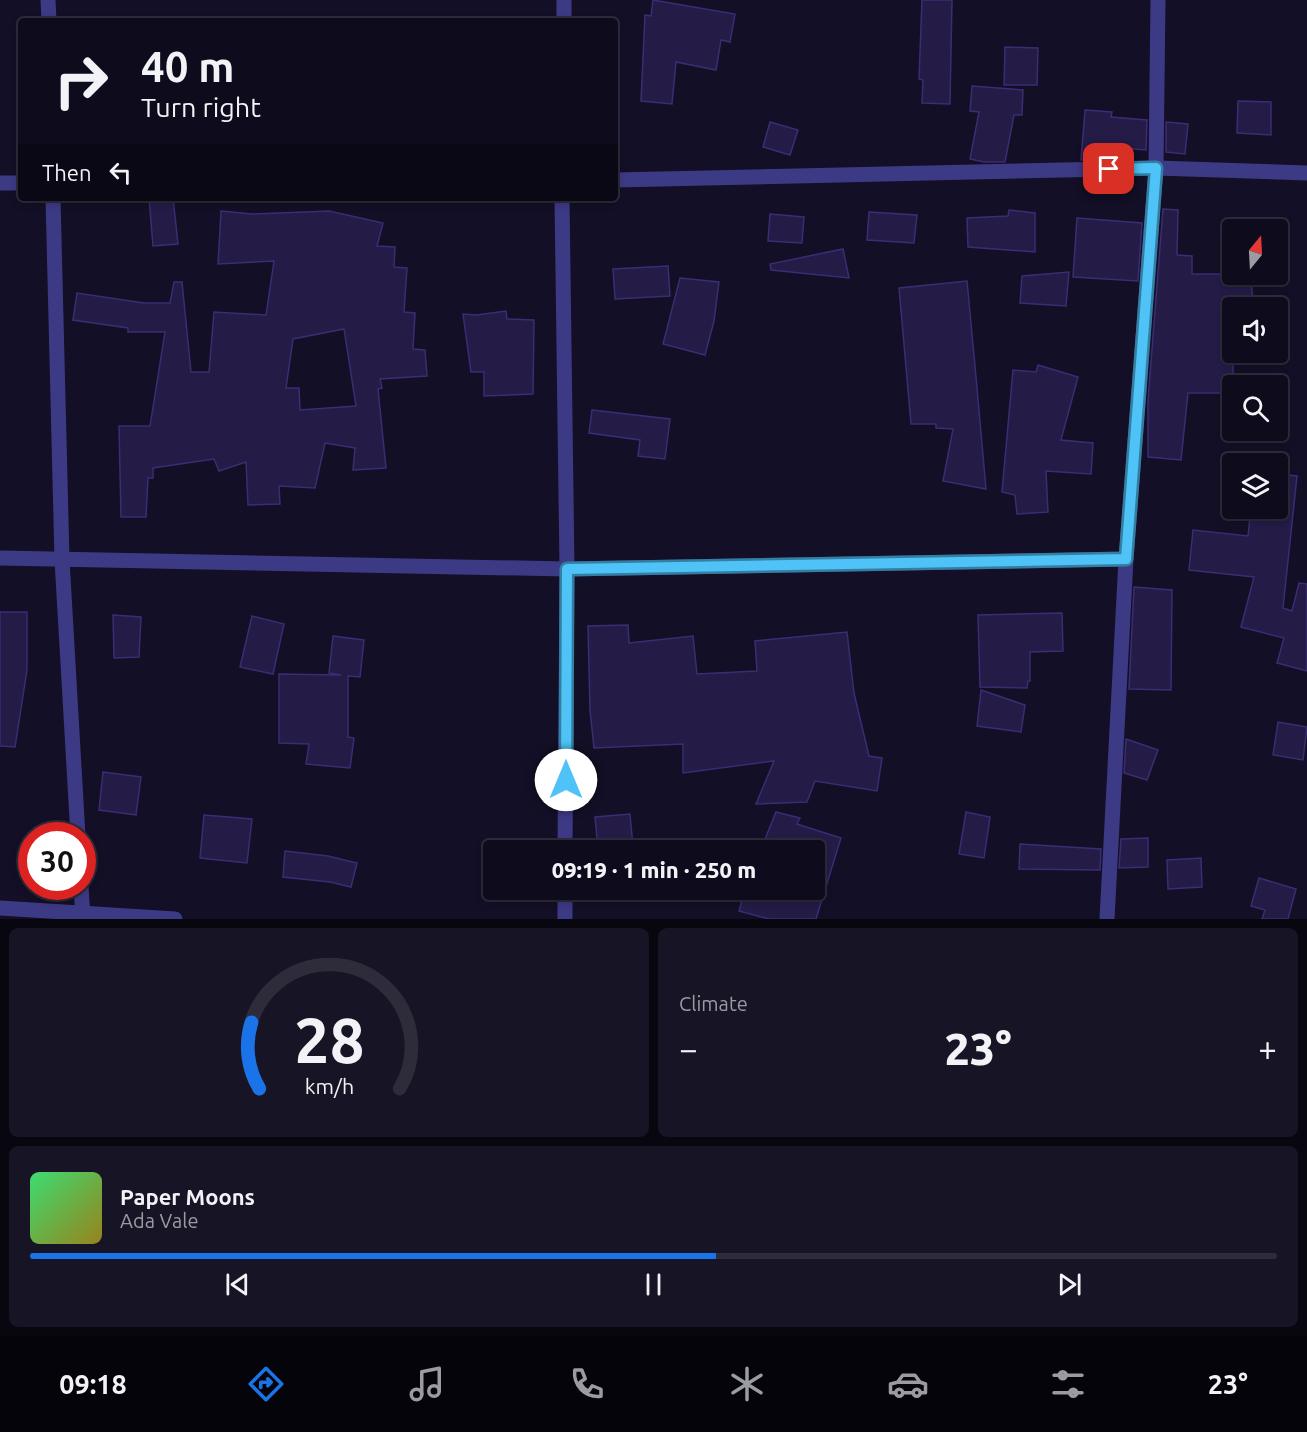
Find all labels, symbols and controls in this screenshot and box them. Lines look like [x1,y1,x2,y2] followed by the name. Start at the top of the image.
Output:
[42,42,120,120] icon: right
[141,43,235,90] text: 40 m
[141,92,261,122] text: Turn right
[1083,143,1134,194] pin
[1092,152,1125,185] icon: arrive
[104,156,137,189] icon: left
[42,160,92,185] text: Then
[1222,219,1288,285] north arrow
[1222,219,1288,519] map controls
[1222,297,1288,363] button: sound
[1222,375,1288,441] button: search
[1222,453,1288,519] button: layers
[534,748,598,812] position arrow
[18,822,96,900] speed limit sign: 30
[552,857,756,882] text: 09:19 · 1 min · 250 m
[679,992,748,1015] text: Climate
[294,1005,364,1075] text: 28
[944,1023,1012,1074] text: 23°
[679,1030,698,1067] text: −
[1258,1030,1277,1067] text: +
[304,1075,354,1099] text: km/h
[120,1184,255,1209] text: Paper Moons
[120,1209,198,1232] text: Ada Vale
[221,1268,254,1301] icon: previous
[637,1268,670,1301] icon: pause
[1053,1268,1086,1301] icon: next
[245,1363,287,1405] icon: directions
[406,1363,448,1405] icon: music
[566,1363,608,1405] icon: phone
[726,1363,768,1405] icon: climate
[887,1363,929,1405] icon: car
[1047,1363,1089,1405] icon: filters
[59,1369,127,1399] text: 09:18
[1208,1369,1248,1399] text: 23°

